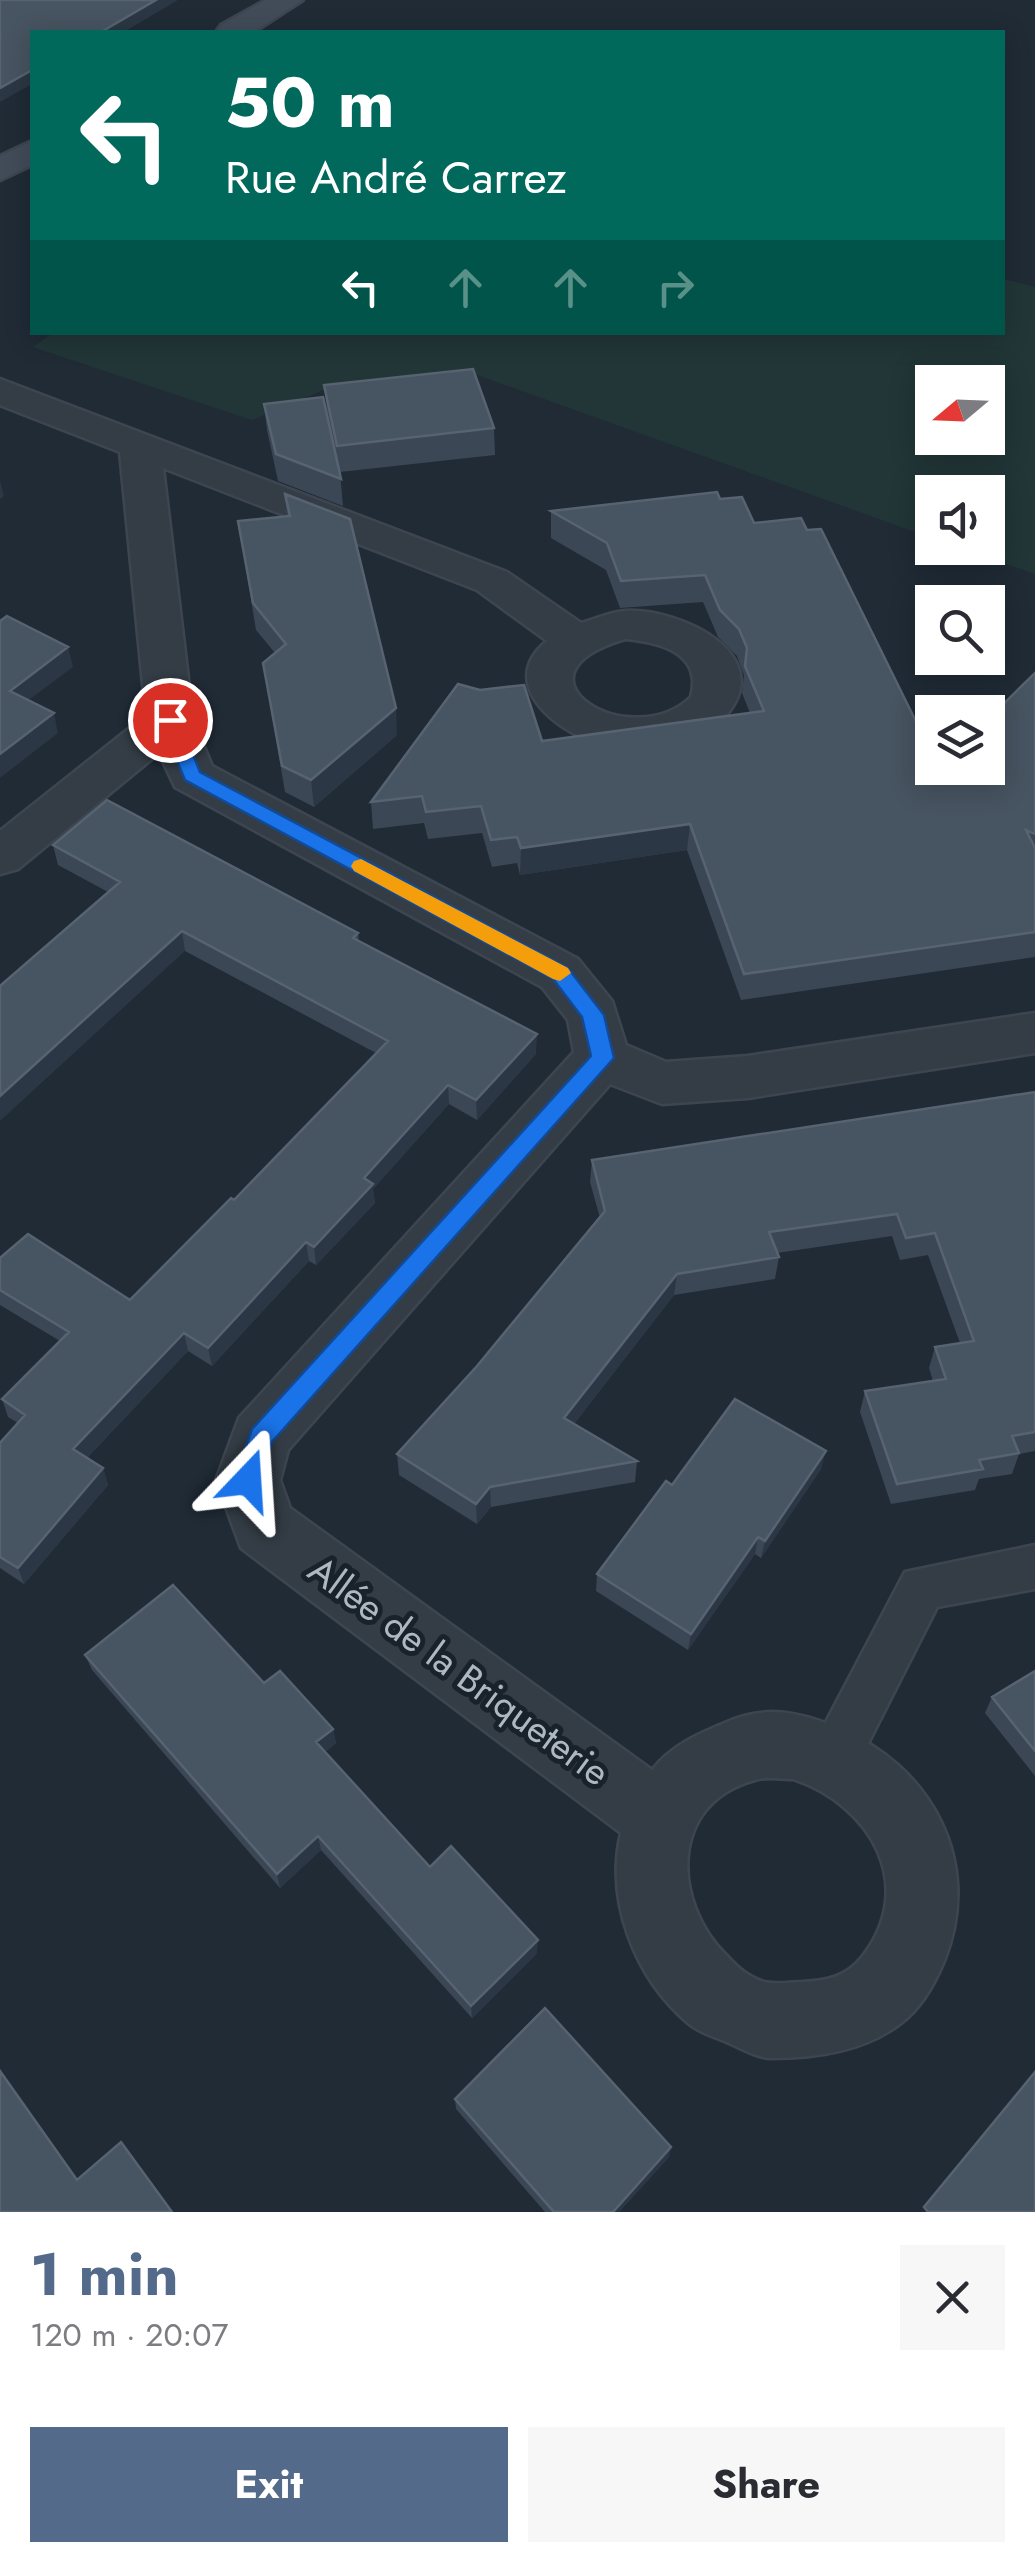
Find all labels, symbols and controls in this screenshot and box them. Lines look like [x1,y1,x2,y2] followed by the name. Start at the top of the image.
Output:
[225,52,395,153] text: 50 m
[60,70,190,200] icon: left
[225,145,567,210] text: Rue André Carrez
[333,260,388,315] icon: left
[438,260,493,315] icon: ahead
[543,260,598,315] icon: ahead
[648,260,703,315] icon: right
[915,365,1005,455] north arrow
[915,365,1005,785] map controls
[915,475,1005,565] button: sound
[915,585,1005,675] button: search
[128,678,213,763] pin
[143,693,198,748] icon: arrive
[915,695,1005,785] button: layers
[196,1428,300,1532] position arrow
[297,1542,621,1799] street label: Allée de la Briqueterie
[30,2231,179,2318] text: 1 min
[900,2245,1005,2350] button: close
[30,2312,228,2358] text: 120 m · 20:07
[30,2427,508,2542] button: Exit
[528,2427,1005,2542] button: Share

